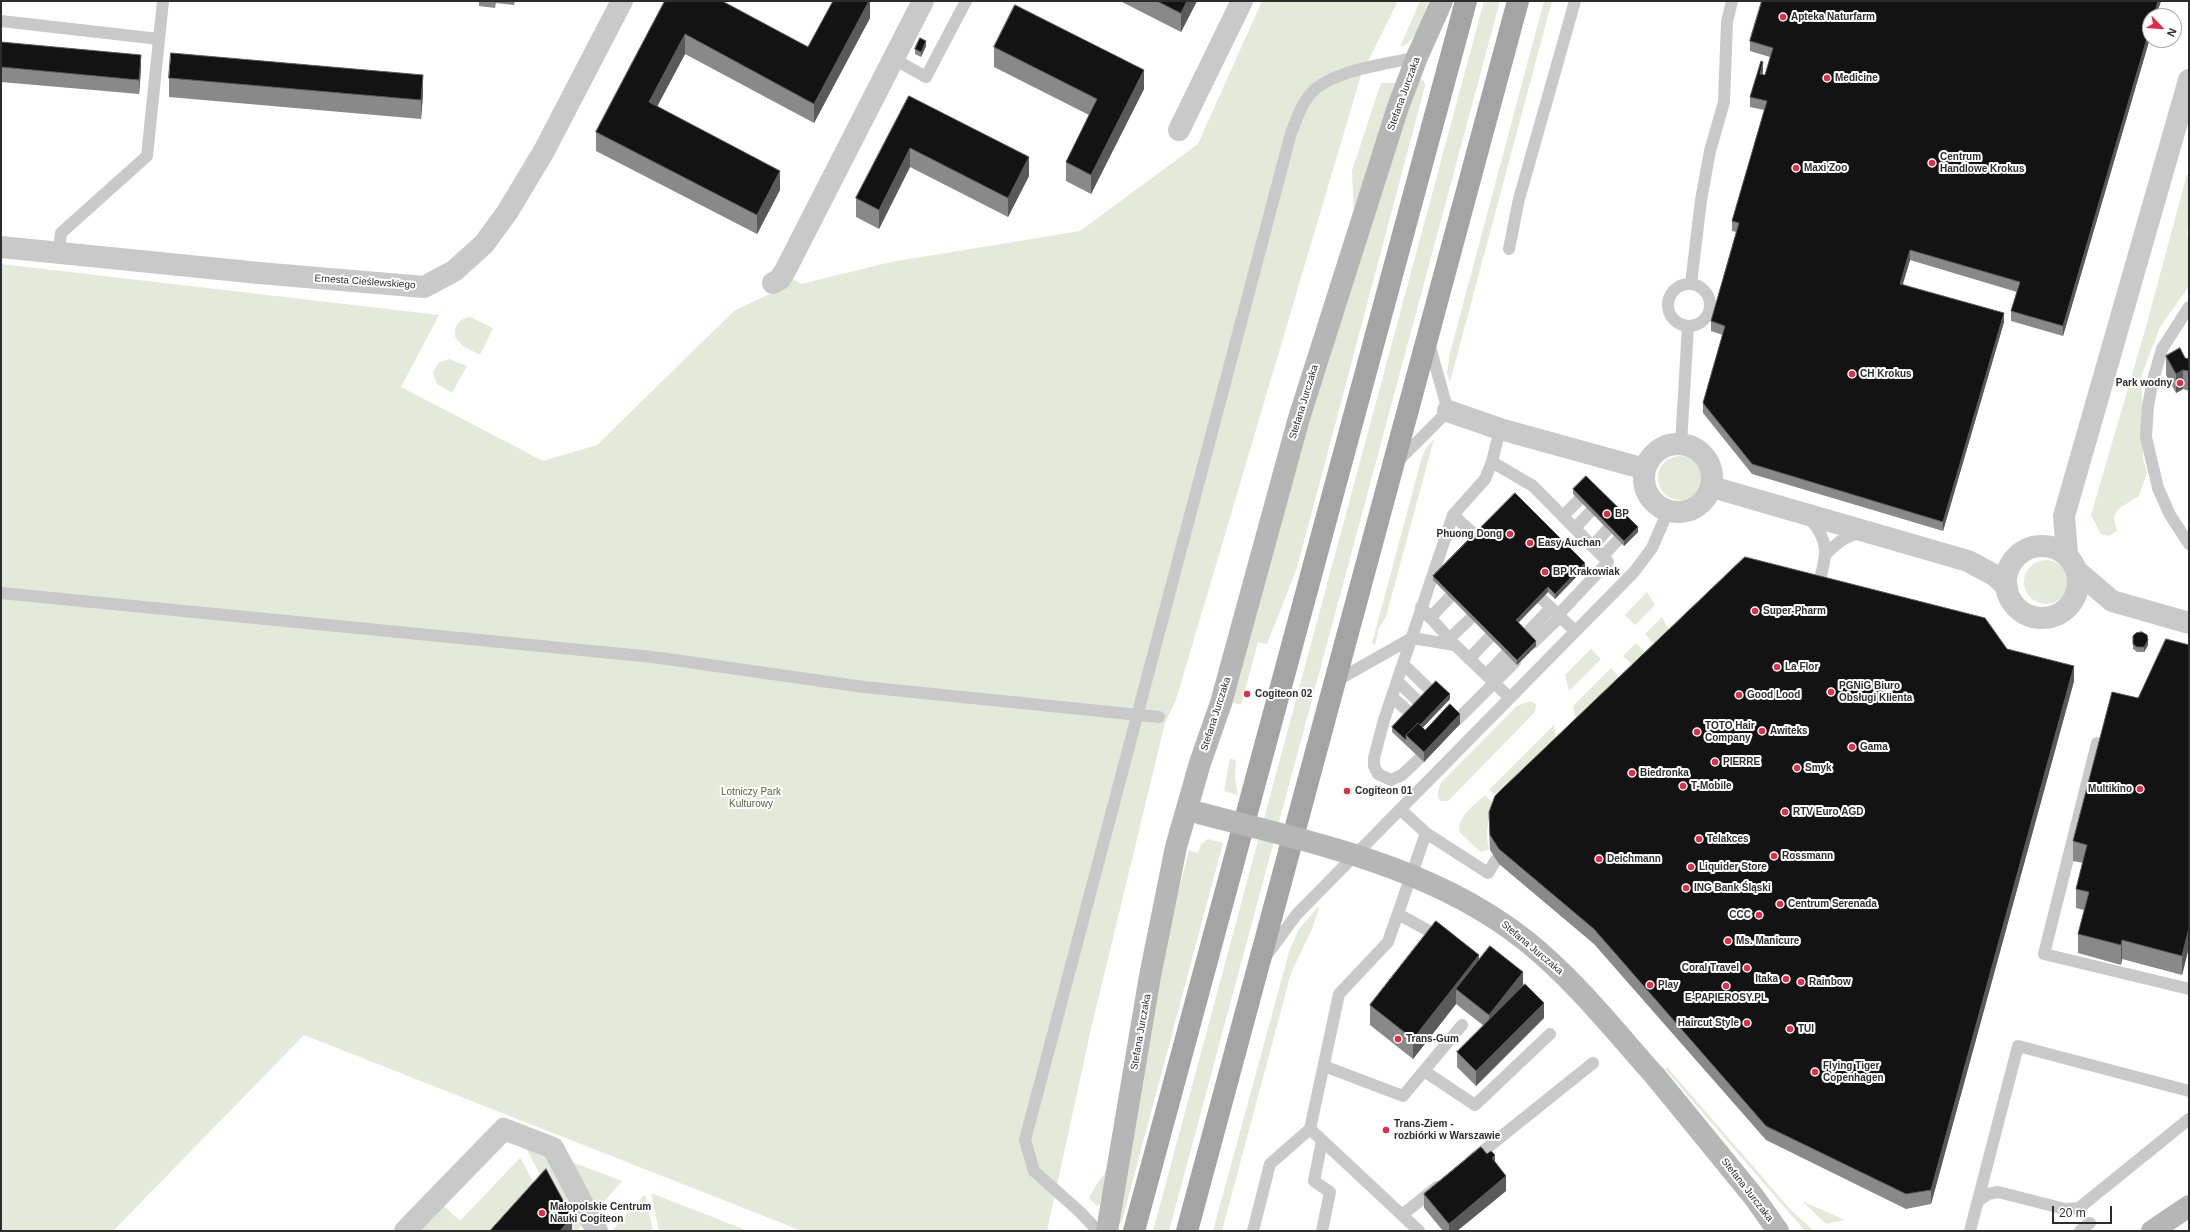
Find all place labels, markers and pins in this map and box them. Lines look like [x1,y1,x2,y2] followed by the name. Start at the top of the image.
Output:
[1791,11,1875,23] place label: Apteka Naturfarm
[1778,12,1788,22] marker: Apteka Naturfarm
[1835,72,1878,84] place label: Medicine
[1822,73,1832,83] marker: Medicine
[1940,151,2024,174] place label: Centrum Handlowe Krokus
[1927,158,1937,168] marker: Centrum Handlowe Krokus
[1804,162,1847,174] place label: Maxi Zoo
[1791,163,1801,173] marker: Maxi Zoo
[1860,368,1912,380] place label: CH Krokus
[1847,369,1857,379] marker: CH Krokus
[2116,377,2172,389] place label: Park wodny
[2175,378,2185,388] marker: Park wodny
[1615,508,1629,520] place label: BP
[1602,509,1612,519] marker: BP
[1436,528,1502,540] place label: Phuong Dong
[1505,529,1515,539] marker: Phuong Dong
[1538,537,1601,549] place label: Easy Auchan
[1525,538,1535,548] marker: Easy Auchan
[1553,566,1620,578] place label: BP Krakowiak
[1540,567,1550,577] marker: BP Krakowiak
[1763,605,1826,617] place label: Super-Pharm
[1750,606,1760,616] marker: Super-Pharm
[1785,661,1818,673] place label: La Flor
[1772,662,1782,672] marker: La Flor
[1839,680,1912,704] place label: PGNiG Biuro Obsługi Klienta
[1826,687,1836,697] marker: PGNiG Biuro Obsługi Klienta
[1255,688,1312,700] place label: Cogiteon 02
[1242,689,1252,699] marker: Cogiteon 02
[1747,689,1800,701] place label: Good Lood
[1734,690,1744,700] marker: Good Lood
[1705,720,1755,744] place label: TOTO Hair Company
[1770,725,1808,737] place label: Awiteks
[1757,726,1767,736] marker: Awiteks
[1692,727,1702,737] marker: TOTO Hair Company
[1860,741,1888,753] place label: Gama
[1847,742,1857,752] marker: Gama
[1723,756,1760,768] place label: PIERRE
[1710,757,1720,767] marker: PIERRE
[1805,762,1832,774] place label: Smyk
[1792,763,1802,773] marker: Smyk
[1640,767,1689,779] place label: Biedronka
[1627,768,1637,778] marker: Biedronka
[1691,780,1732,792] place label: T-Mobile
[1678,781,1688,791] marker: T-Mobile
[2088,783,2132,795] place label: Multikino
[2135,784,2145,794] marker: Multikino
[1355,785,1412,797] place label: Cogiteon 01
[1342,786,1352,796] marker: Cogiteon 01
[1793,806,1864,818] place label: RTV Euro AGD
[1780,807,1790,817] marker: RTV Euro AGD
[1707,833,1749,845] place label: Telakces
[1694,834,1704,844] marker: Telakces
[1782,850,1833,862] place label: Rossmann
[1769,851,1779,861] marker: Rossmann
[1607,853,1661,865] place label: Deichmann
[1594,854,1604,864] marker: Deichmann
[1699,861,1767,873] place label: Liquider Store
[1686,862,1696,872] marker: Liquider Store
[1694,882,1771,894] place label: ING Bank Śląski
[1681,883,1691,893] marker: ING Bank Śląski
[1788,898,1877,910] place label: Centrum Serenada
[1775,899,1785,909] marker: Centrum Serenada
[1729,909,1751,921] place label: CCC
[1754,910,1764,920] marker: CCC
[1736,935,1799,947] place label: Ms. Manicure
[1723,936,1733,946] marker: Ms. Manicure
[1682,962,1739,974] place label: Coral Travel
[1742,963,1752,973] marker: Coral Travel
[1755,973,1778,985] place label: Itaka
[1781,974,1791,984] marker: Itaka
[1809,976,1851,988] place label: Rainbow
[1796,977,1806,987] marker: Rainbow
[1658,979,1679,991] place label: Play
[1645,980,1655,990] marker: Play
[1721,981,1731,991] marker: E-PAPIEROSY.PL
[1685,992,1767,1004] place label: E-PAPIEROSY.PL
[1678,1017,1739,1029] place label: Haircut Style
[1742,1018,1752,1028] marker: Haircut Style
[1798,1023,1814,1035] place label: TUI
[1785,1024,1795,1034] marker: TUI
[1406,1033,1459,1045] place label: Trans-Gum
[1393,1034,1403,1044] marker: Trans-Gum
[1823,1060,1884,1084] place label: Flying Tiger Copenhagen
[1810,1067,1820,1077] marker: Flying Tiger Copenhagen
[1394,1118,1500,1142] place label: Trans-Ziem - rozbiórki w Warszawie
[1381,1125,1391,1135] marker: Trans-Ziem - rozbiórki w Warszawie
[550,1201,651,1224] place label: Małopolskie Centrum Nauki Cogiteon
[537,1208,547,1218] marker: Małopolskie Centrum Nauki Cogiteon

